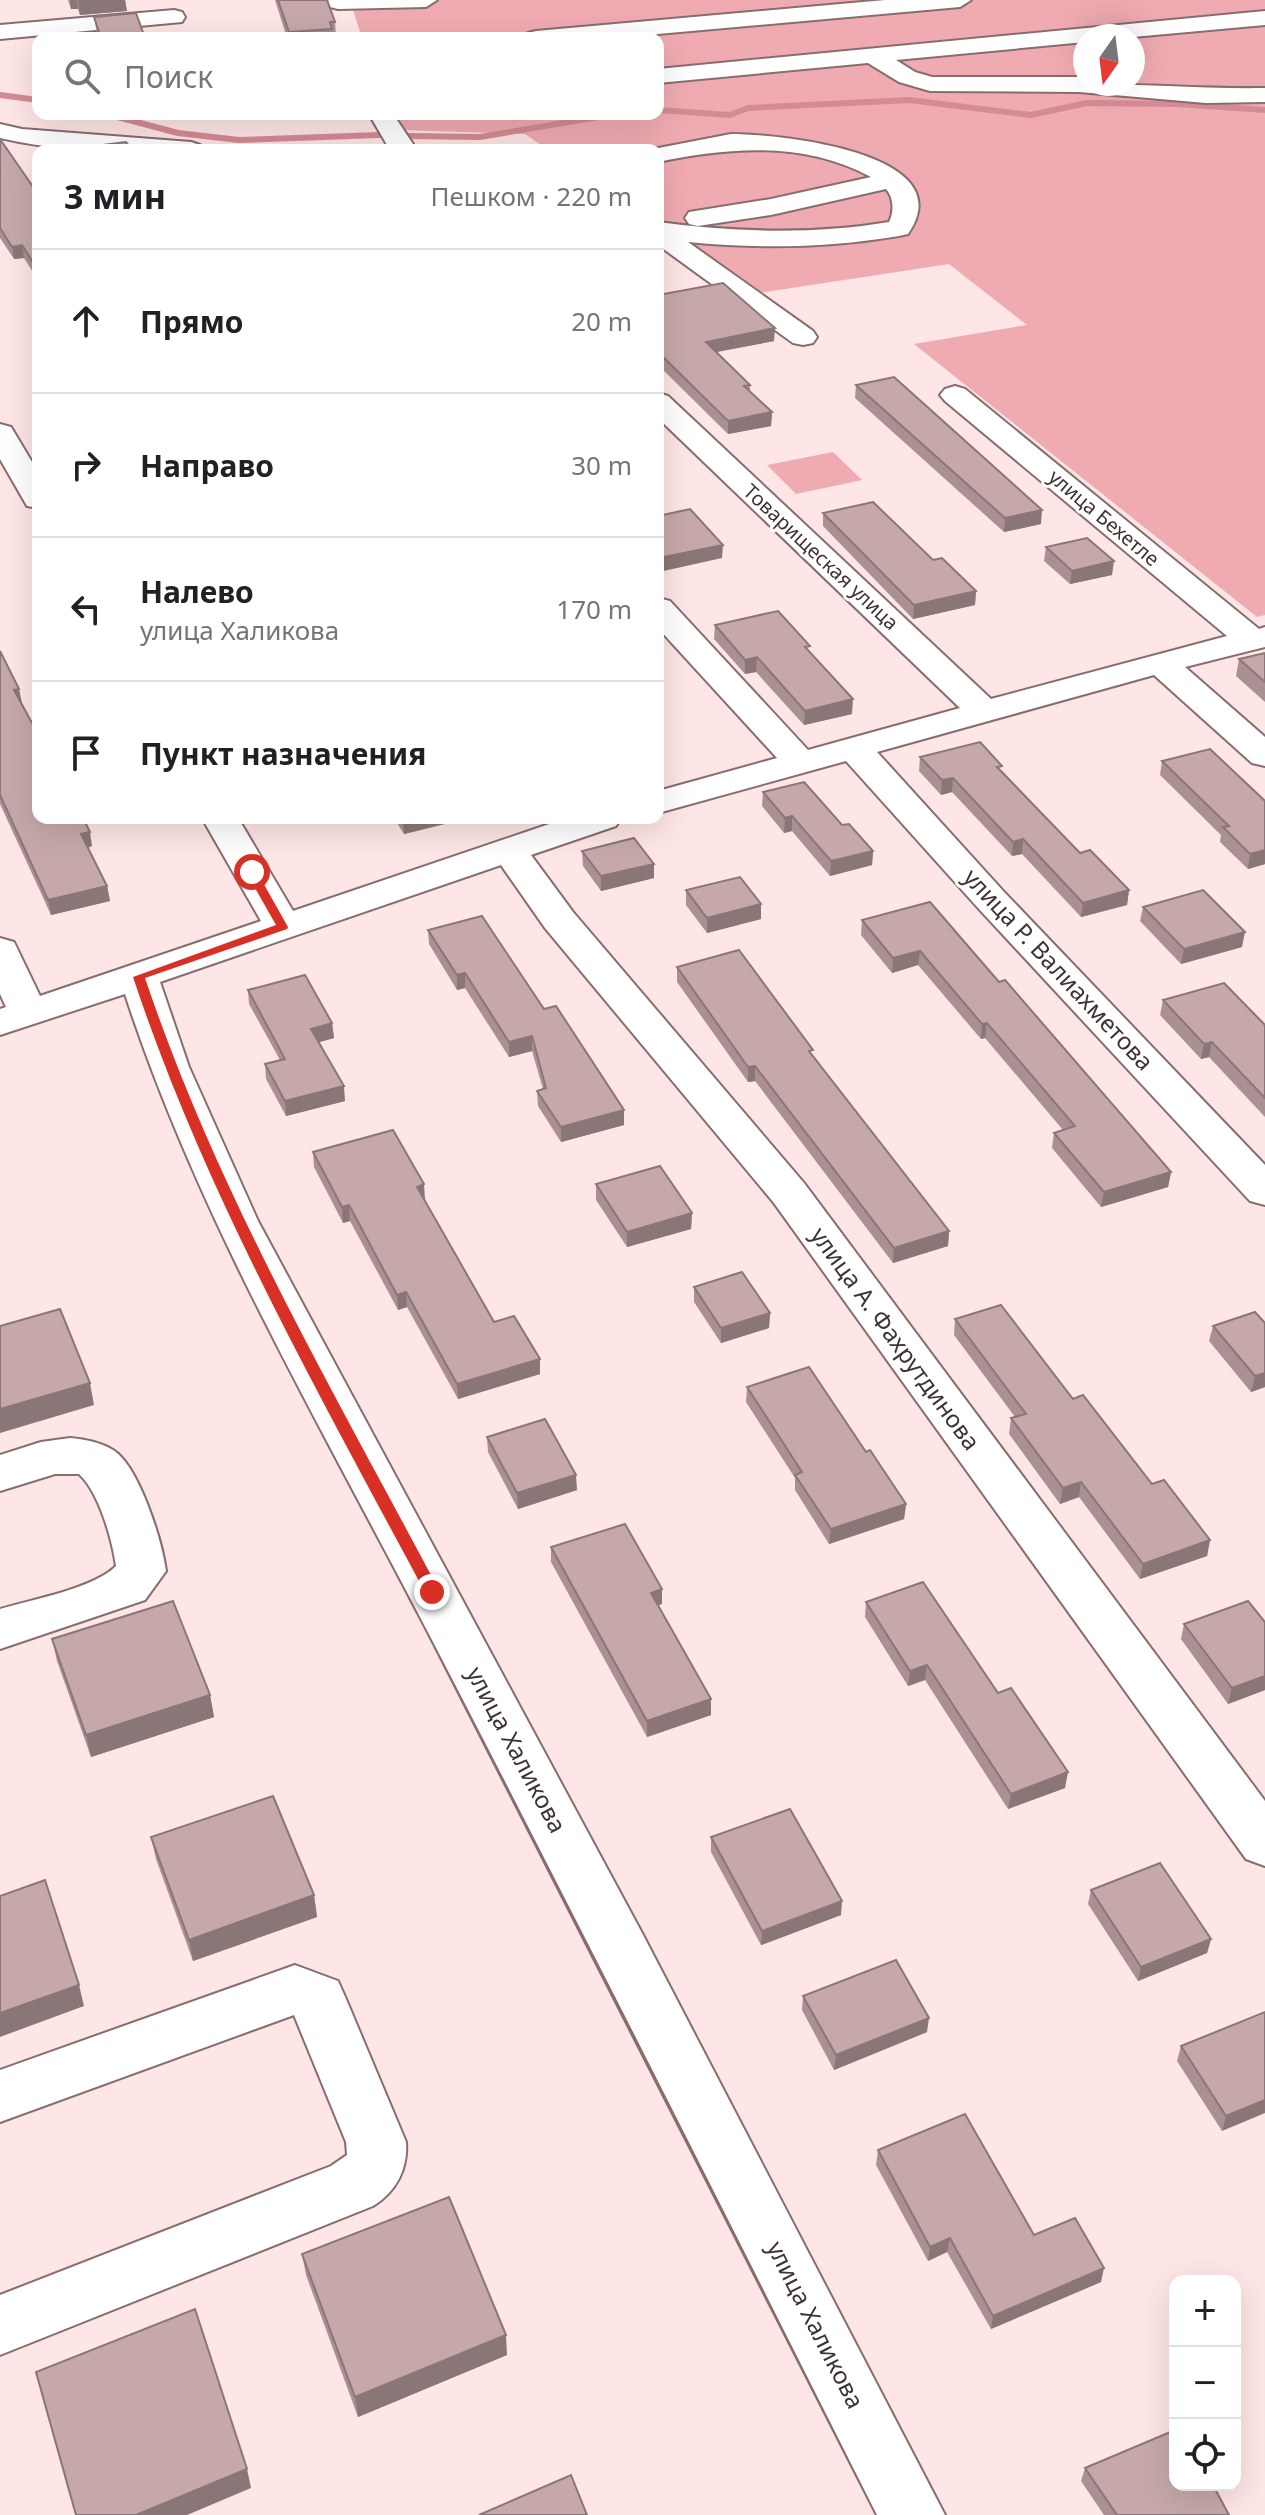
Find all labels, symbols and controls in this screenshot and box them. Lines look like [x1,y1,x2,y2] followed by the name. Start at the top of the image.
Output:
[1073,24,1145,96] north arrow
[32,32,664,120] search box
[60,54,104,98] icon: search
[124,56,213,97] text: Поиск
[64,173,166,219] text: 3 мин
[430,178,632,214] text: Пешком · 220 m
[64,299,108,343] icon: ahead
[140,301,244,342] text: Прямо
[571,303,632,339] text: 20 m
[64,443,108,487] icon: right
[140,445,274,486] text: Направо
[571,447,632,483] text: 30 m
[1043,463,1165,572] street label: улица Бехетле
[738,478,905,636] street label: Товарищеская улица
[140,571,254,612] text: Налево
[64,587,108,631] icon: left
[556,591,632,627] text: 170 m
[140,612,339,648] text: улица Халикова
[64,731,108,775] icon: arrive
[140,733,426,774] text: Пункт назначения
[234,854,270,890] route start
[957,861,1161,1077] street label: улица Р. Валиахметова
[804,1220,989,1456] street label: улица А. Фахрутдинова
[414,1574,450,1610] route end
[460,1660,575,1838] street label: улица Халикова
[760,2235,873,2414] street label: улица Халикова
[1169,2275,1241,2491] map controls
[1169,2275,1241,2347] button: +
[1169,2347,1241,2419] button: −
[1169,2419,1241,2491] button: locate

